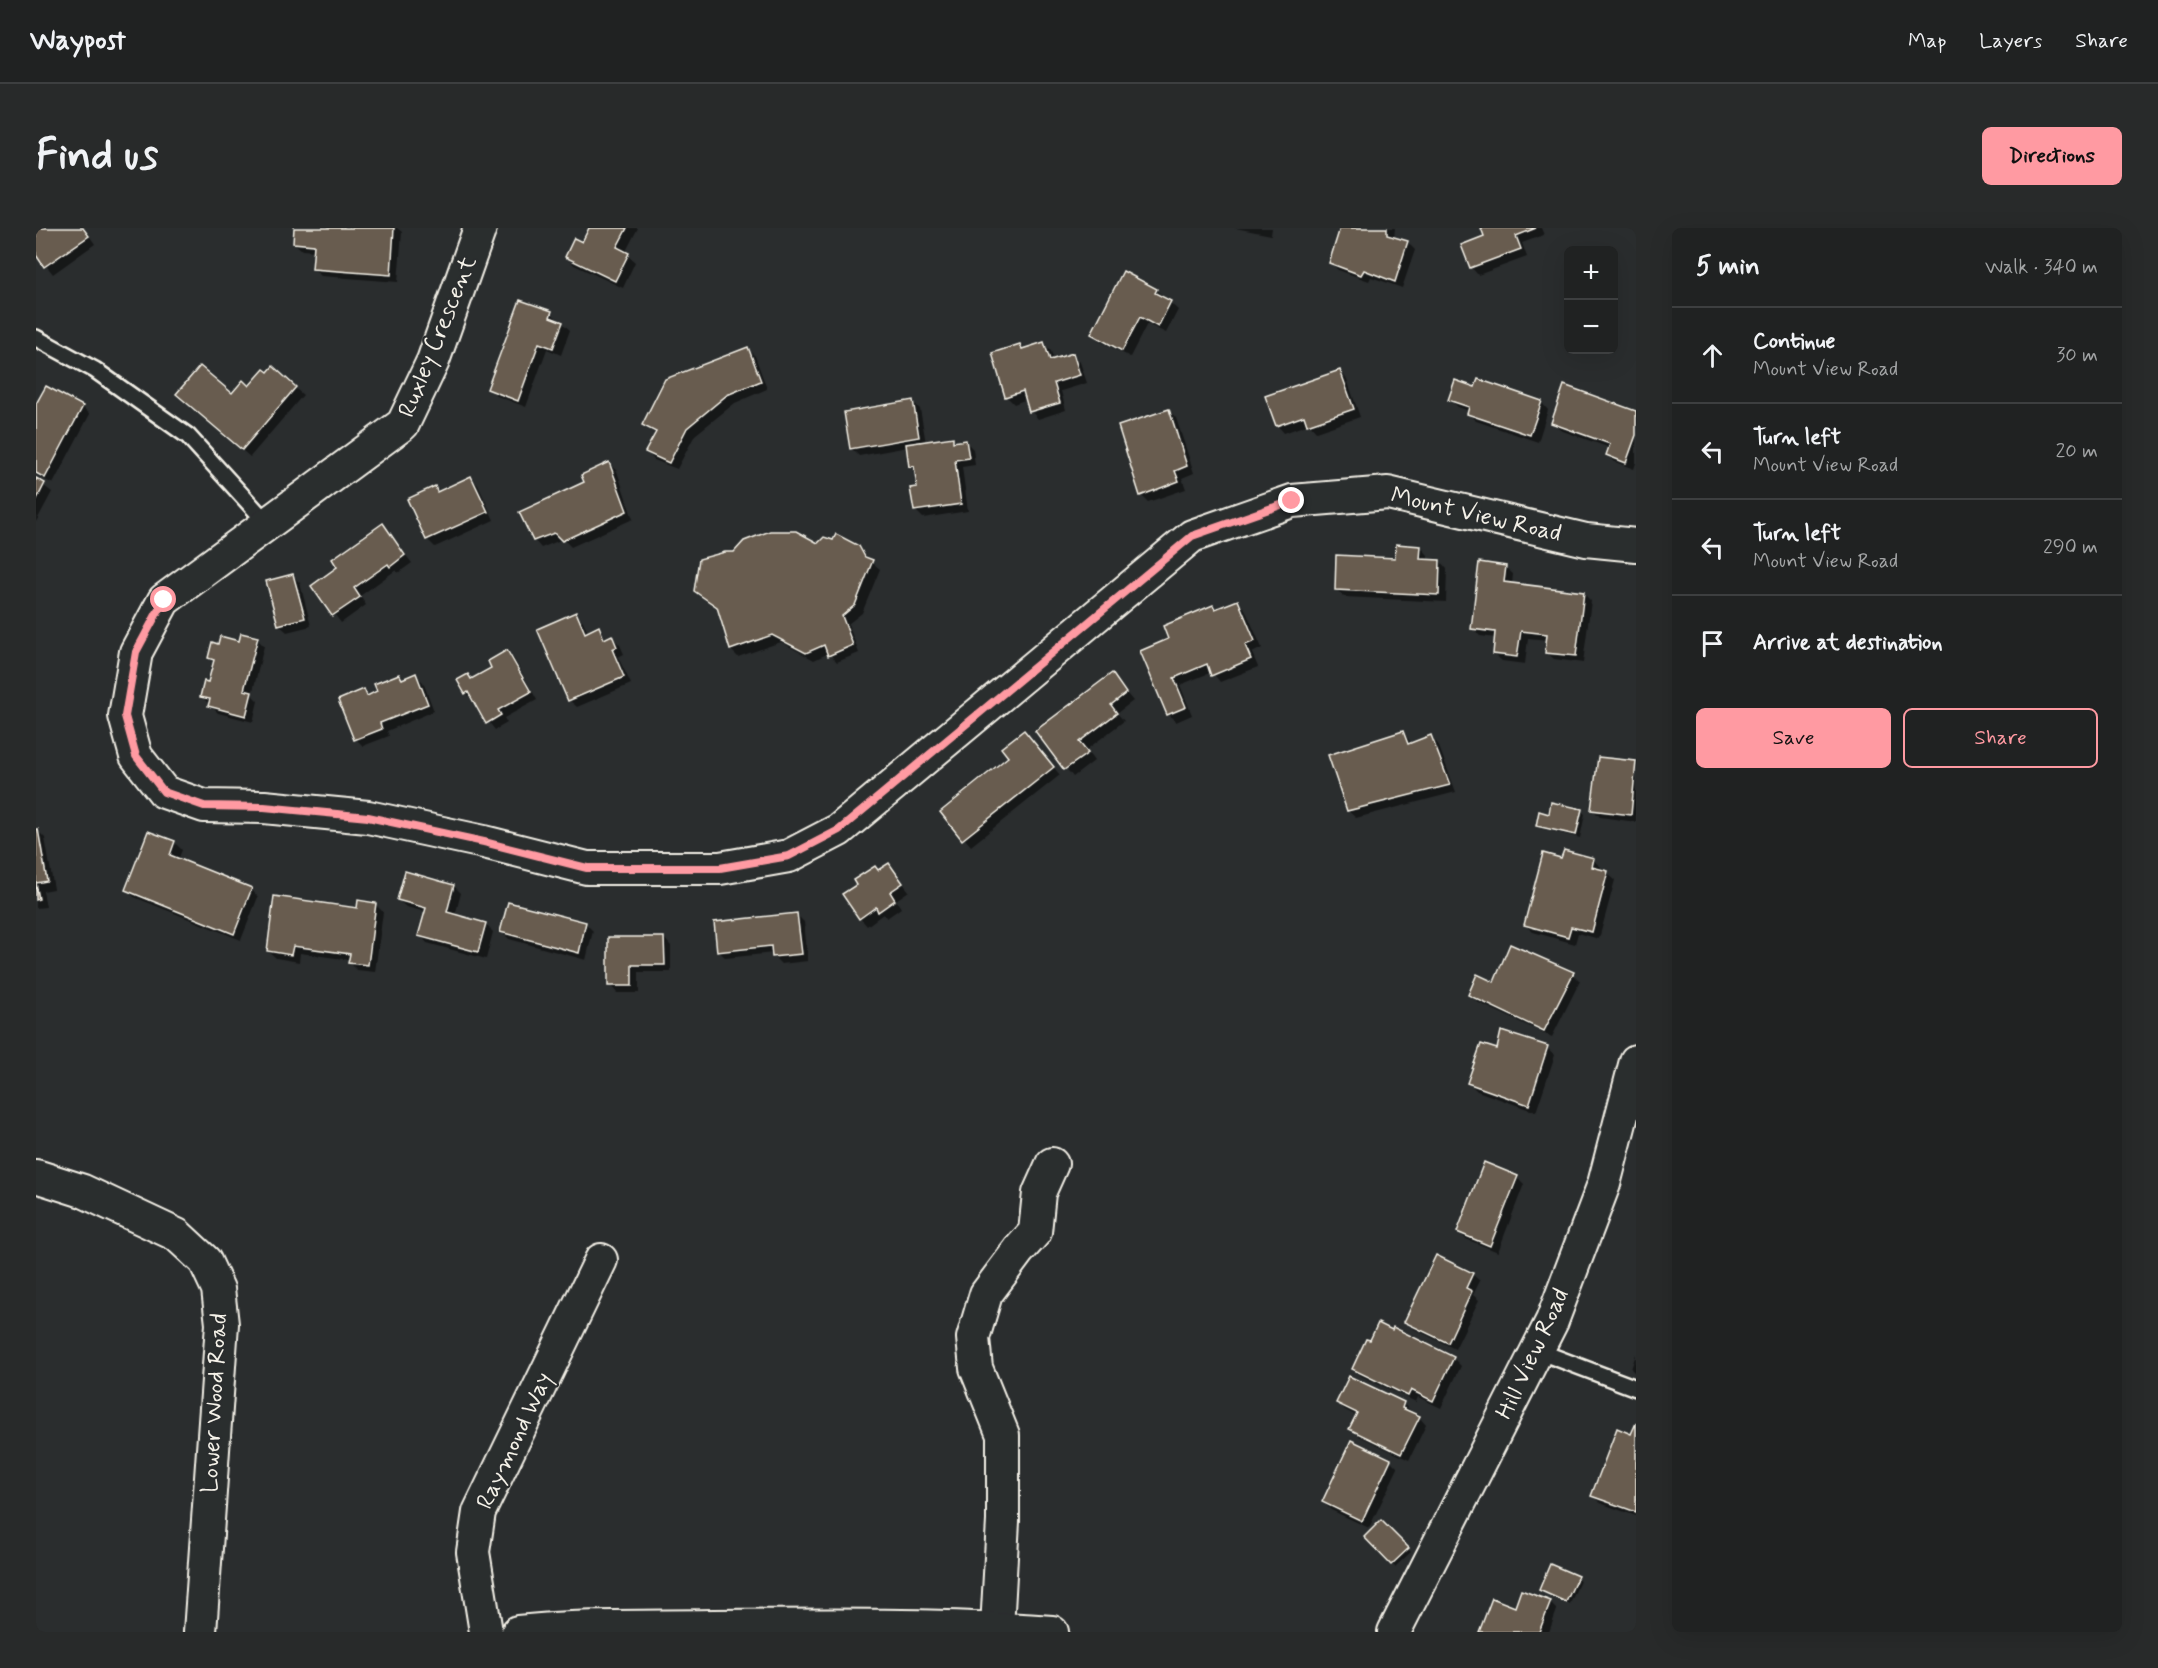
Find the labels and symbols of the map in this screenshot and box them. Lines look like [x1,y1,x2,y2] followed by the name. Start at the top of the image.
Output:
[392,252,484,422] street label: Ruxley Crescent
[1388,480,1564,550] street label: Mount View Road
[1278,487,1304,513] route end
[150,586,176,612] route start
[1489,1283,1577,1425] street label: Hill View Road
[195,1312,235,1494] street label: Lower Wood Road
[470,1367,560,1515] street label: Raymond Way

